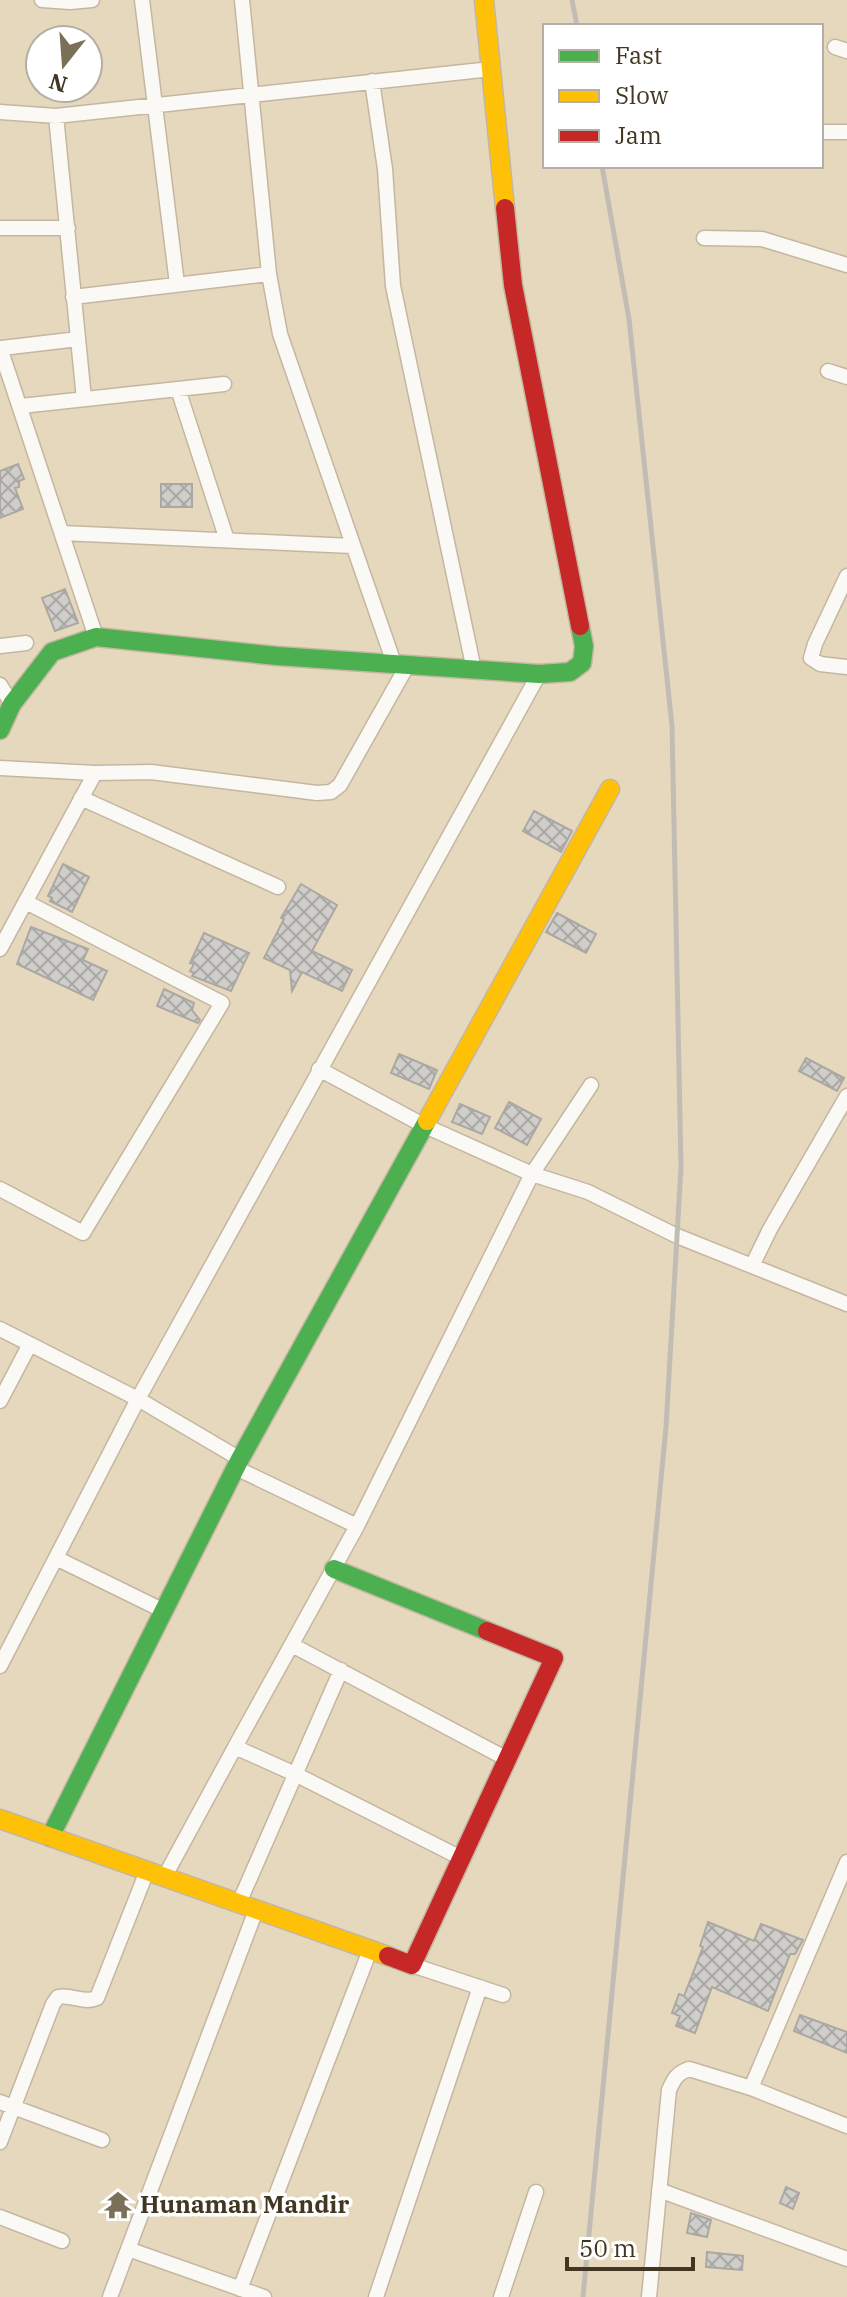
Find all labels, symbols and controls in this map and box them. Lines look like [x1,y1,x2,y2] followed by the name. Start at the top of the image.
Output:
[24,24,104,104] north arrow
[543,24,823,168] legend
[615,39,662,71] text: Fast
[45,67,71,100] text: N
[615,79,669,111] text: Slow
[615,119,662,151] text: Jam
[140,2188,349,2220] place label: Hunaman Mandir
[103,2190,133,2220] temple icon: Hunaman Mandir
[567,2221,693,2271] scale bar
[579,2232,636,2264] text: 50 m

